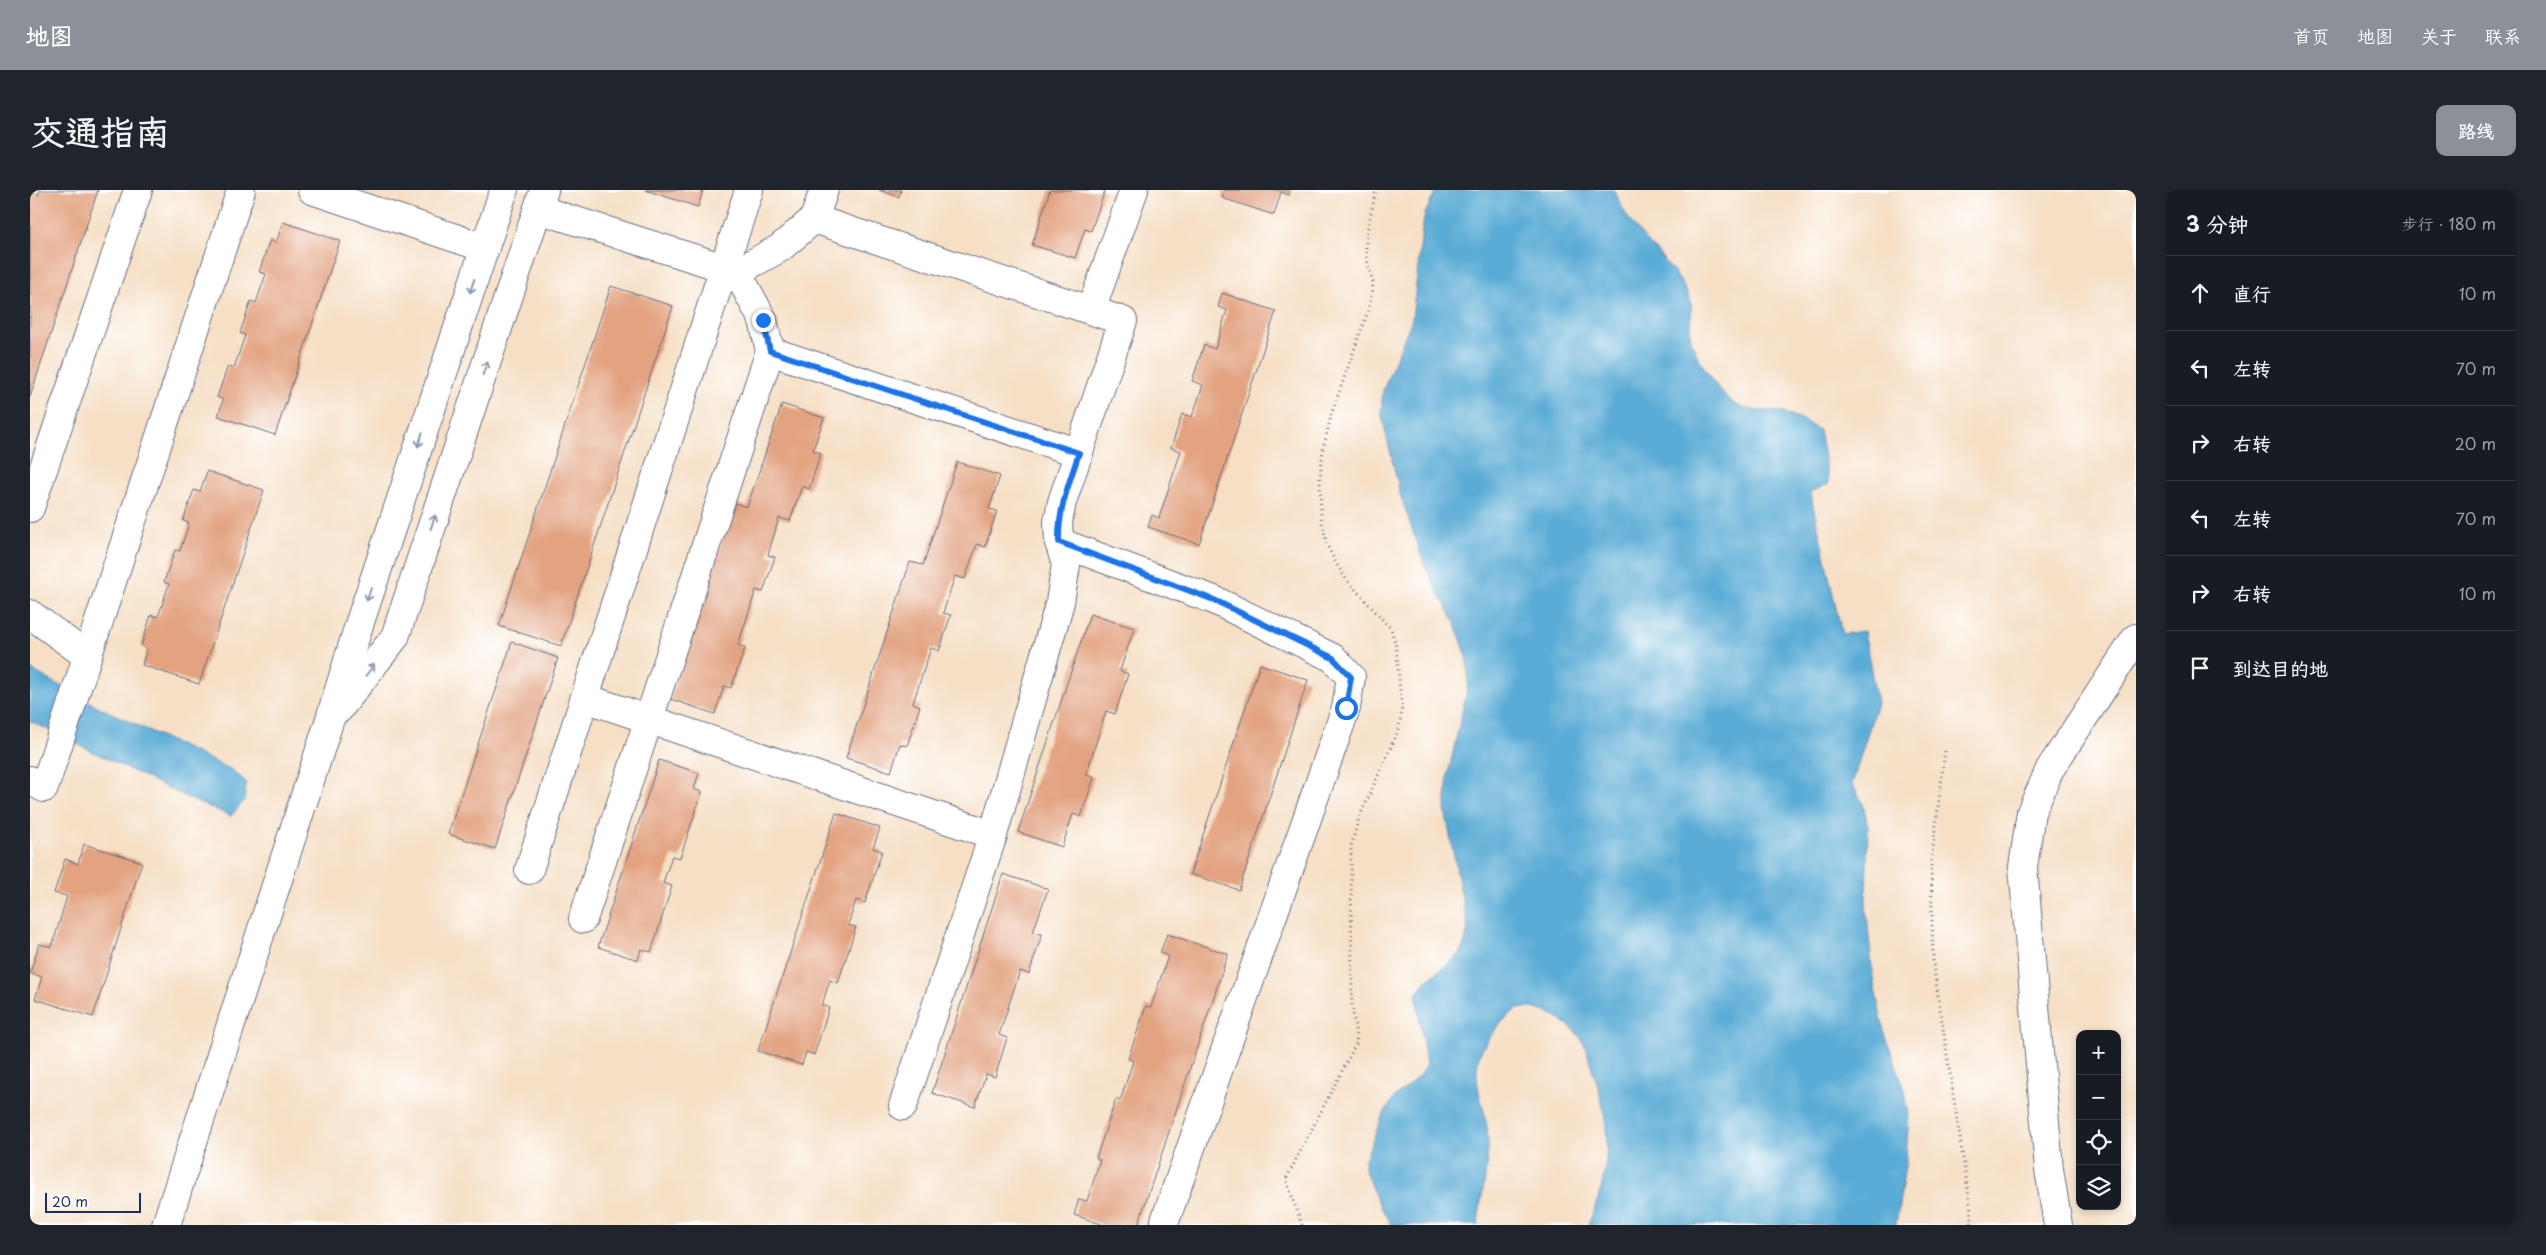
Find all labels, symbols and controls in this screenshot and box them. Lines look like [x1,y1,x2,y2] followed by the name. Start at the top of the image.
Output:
[25,17,73,53] text: 地图
[2293,22,2329,49] text: 首页
[2357,22,2393,49] text: 地图
[2421,22,2457,49] text: 关于
[2485,22,2521,49] text: 联系
[30,104,170,157] text: 交通指南
[2436,105,2516,156] button: 路线
[2186,207,2249,239] text: 3 分钟
[2402,211,2496,235] text: 步行 · 180 m
[467,278,476,293] one-way arrow
[2186,279,2214,307] icon: ahead
[2233,279,2271,307] text: 直行
[2459,281,2496,305] text: 10 m
[752,309,775,332] route end
[2186,354,2214,382] icon: left
[2233,354,2271,382] text: 左转
[2456,356,2496,380] text: 70 m
[481,361,490,376] one-way arrow
[2186,429,2214,457] icon: right
[2233,429,2271,457] text: 右转
[2455,431,2496,455] text: 20 m
[415,432,425,448] one-way arrow
[2186,504,2214,532] icon: left
[2233,504,2271,532] text: 左转
[2456,506,2496,530] text: 70 m
[429,515,438,530] one-way arrow
[2186,579,2214,607] icon: right
[2233,579,2271,607] text: 右转
[2459,581,2496,605] text: 10 m
[364,586,373,602] one-way arrow
[2186,654,2214,682] icon: arrive
[2233,654,2328,682] text: 到达目的地
[364,664,375,677] one-way arrow
[1335,697,1358,720] route start
[2076,1030,2121,1210] map controls
[2076,1030,2121,1075] button: +
[2076,1075,2121,1120] button: −
[2076,1120,2121,1165] button: locate
[2076,1165,2121,1210] button: layers
[45,1190,141,1213] scale bar
[52,1191,88,1212] text: 20 m

